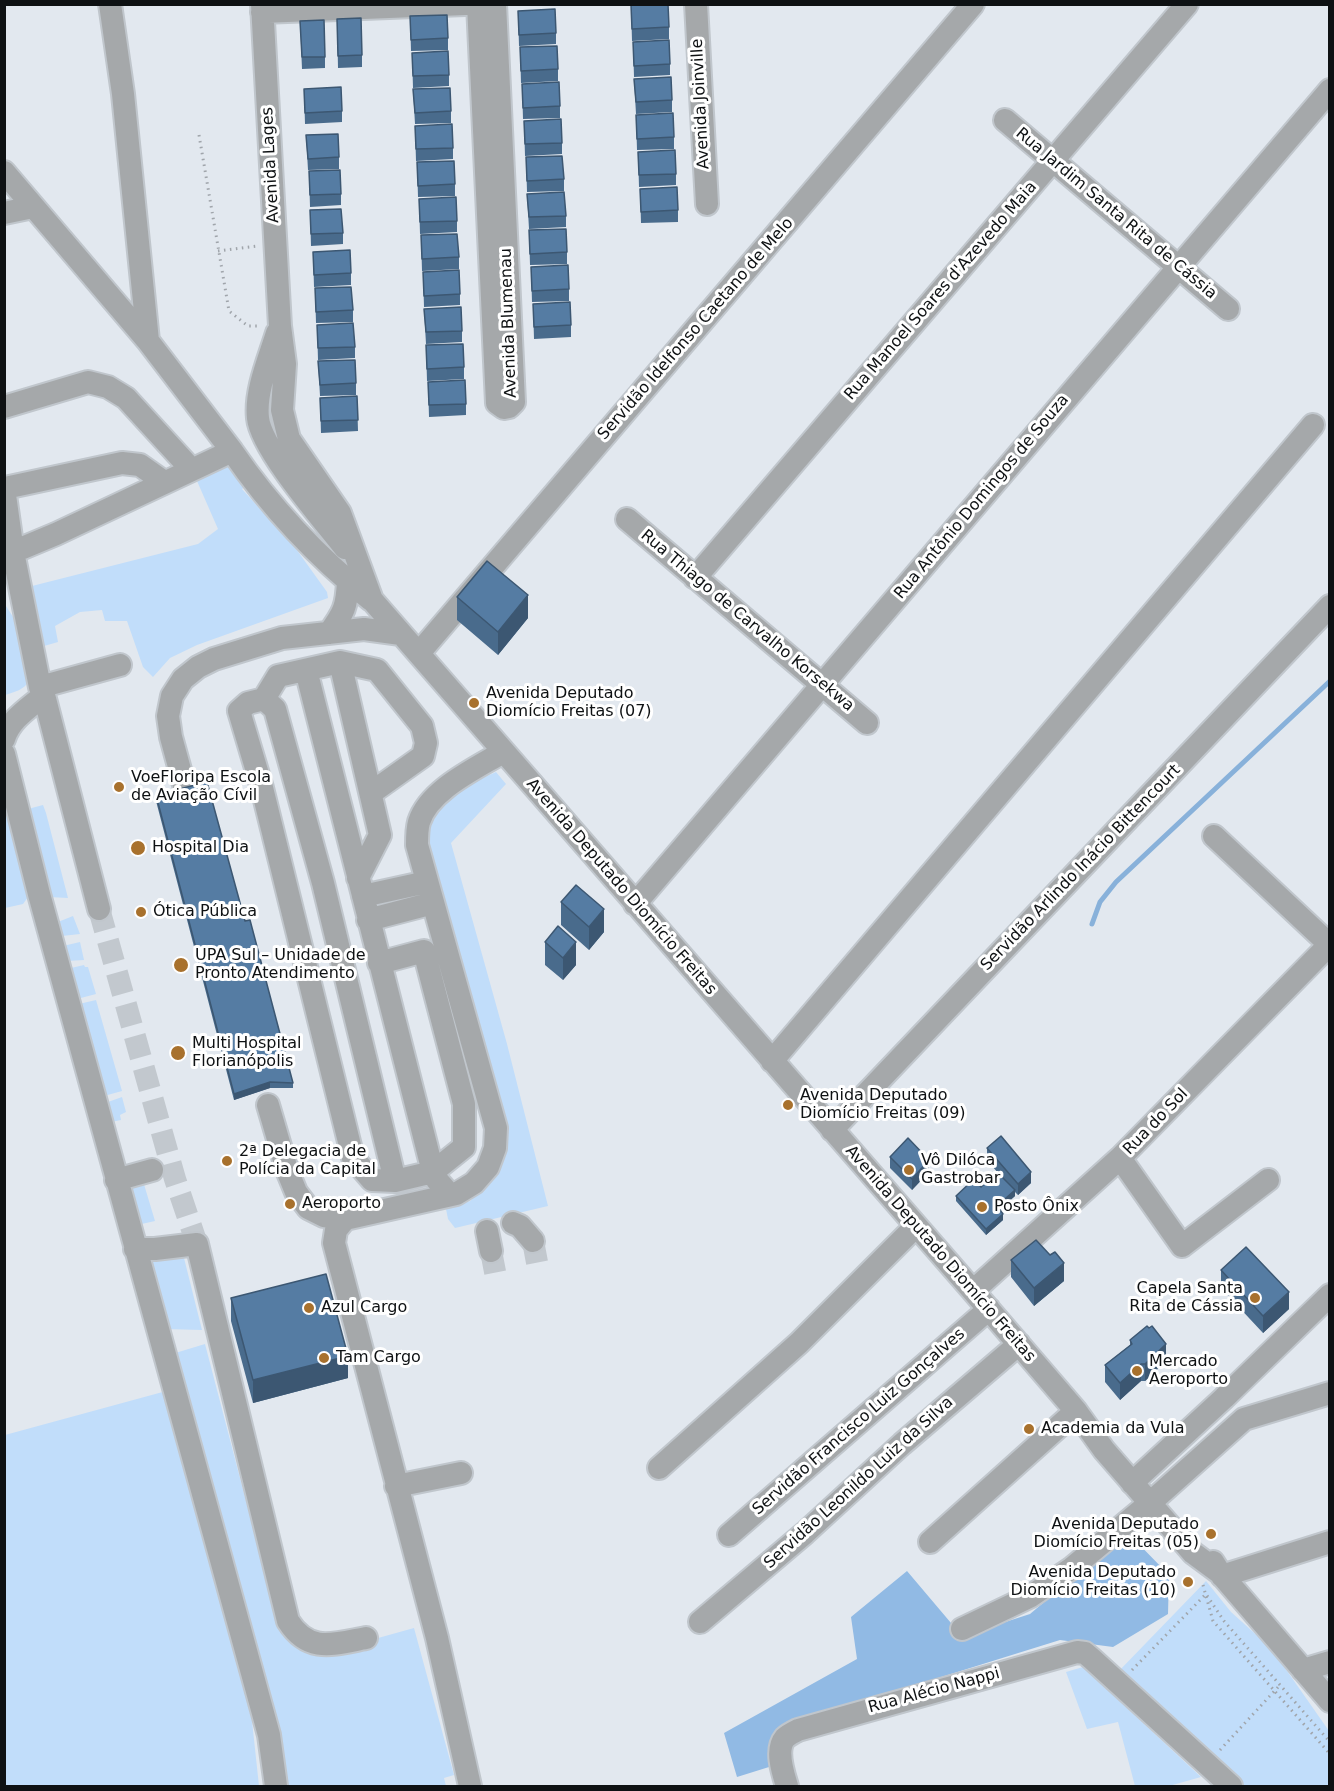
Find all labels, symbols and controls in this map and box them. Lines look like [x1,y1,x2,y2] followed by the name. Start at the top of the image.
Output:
[688,38,714,170] street label: Avenida Joinville
[258,107,284,223] street label: Avenida Lages
[1012,124,1220,304] street label: Rua Jardim Santa Rita de Cássia
[841,178,1041,404] street label: Rua Manoel Soares d'Azevedo Maia
[594,214,798,444] street label: Servidão Idelfonso Caetano de Melo
[497,248,521,398] street label: Avenida Blumenau
[891,391,1073,603] street label: Rua Antônio Domingos de Souza
[636,526,858,716] street label: Rua Thiago de Carvalho Korsekwa
[486,684,652,722] place label: Avenida Deputado Diomício Freitas (07)
[467,696,481,710] marker: Avenida Deputado Diomício Freitas (07)
[977,761,1185,975] street label: Servidão Arlindo Inácio Bittencourt
[131,768,271,806] place label: VoeFloripa Escola de Aviação Cívil
[522,775,720,999] street label: Avenida Deputado Diomício Freitas
[112,780,126,794] marker: VoeFloripa Escola de Aviação Cívil
[152,838,249,858] place label: Hospital Dia
[129,839,147,857] marker: Hospital Dia
[153,902,257,922] place label: Ótica Pública
[134,905,148,919] marker: Ótica Pública
[195,946,366,984] place label: UPA Sul – Unidade de Pronto Atendimento
[172,956,190,974] marker: UPA Sul – Unidade de Pronto Atendimento
[192,1034,301,1072] place label: Multi Hospital Florianópolis
[169,1044,187,1062] marker: Multi Hospital Florianópolis
[1120,1085,1192,1159] street label: Rua do Sol
[800,1086,966,1124] place label: Avenida Deputado Diomício Freitas (09)
[781,1098,795,1112] marker: Avenida Deputado Diomício Freitas (09)
[239,1142,376,1180] place label: 2ª Delegacia de Polícia da Capital
[841,1142,1039,1366] street label: Avenida Deputado Diomício Freitas
[921,1151,1000,1189] place label: Vô Dilóca Gastrobar
[220,1154,234,1168] marker: 2ª Delegacia de Polícia da Capital
[902,1163,916,1177] marker: Vô Dilóca Gastrobar
[302,1194,381,1214] place label: Aeroporto
[283,1197,297,1211] marker: Aeroporto
[994,1197,1079,1217] place label: Posto Ônix
[975,1200,989,1214] marker: Posto Ônix
[1129,1279,1243,1317] place label: Capela Santa Rita de Cássia
[1248,1291,1262,1305] marker: Capela Santa Rita de Cássia
[321,1298,407,1318] place label: Azul Cargo
[302,1301,316,1315] marker: Azul Cargo
[749,1325,969,1519] street label: Servidão Francisco Luiz Gonçalves
[336,1348,421,1368] place label: Tam Cargo
[317,1351,331,1365] marker: Tam Cargo
[1149,1352,1228,1390] place label: Mercado Aeroporto
[1130,1364,1144,1378] marker: Mercado Aeroporto
[761,1393,957,1573] street label: Servidão Leonildo Luiz da Silva
[1041,1419,1184,1439] place label: Academia da Vula
[1022,1422,1036,1436] marker: Academia da Vula
[1033,1515,1199,1553] place label: Avenida Deputado Diomício Freitas (05)
[1204,1527,1218,1541] marker: Avenida Deputado Diomício Freitas (05)
[1010,1563,1176,1601] place label: Avenida Deputado Diomício Freitas (10)
[1181,1575,1195,1589] marker: Avenida Deputado Diomício Freitas (10)
[866,1664,1002,1718] street label: Rua Alécio Nappi

